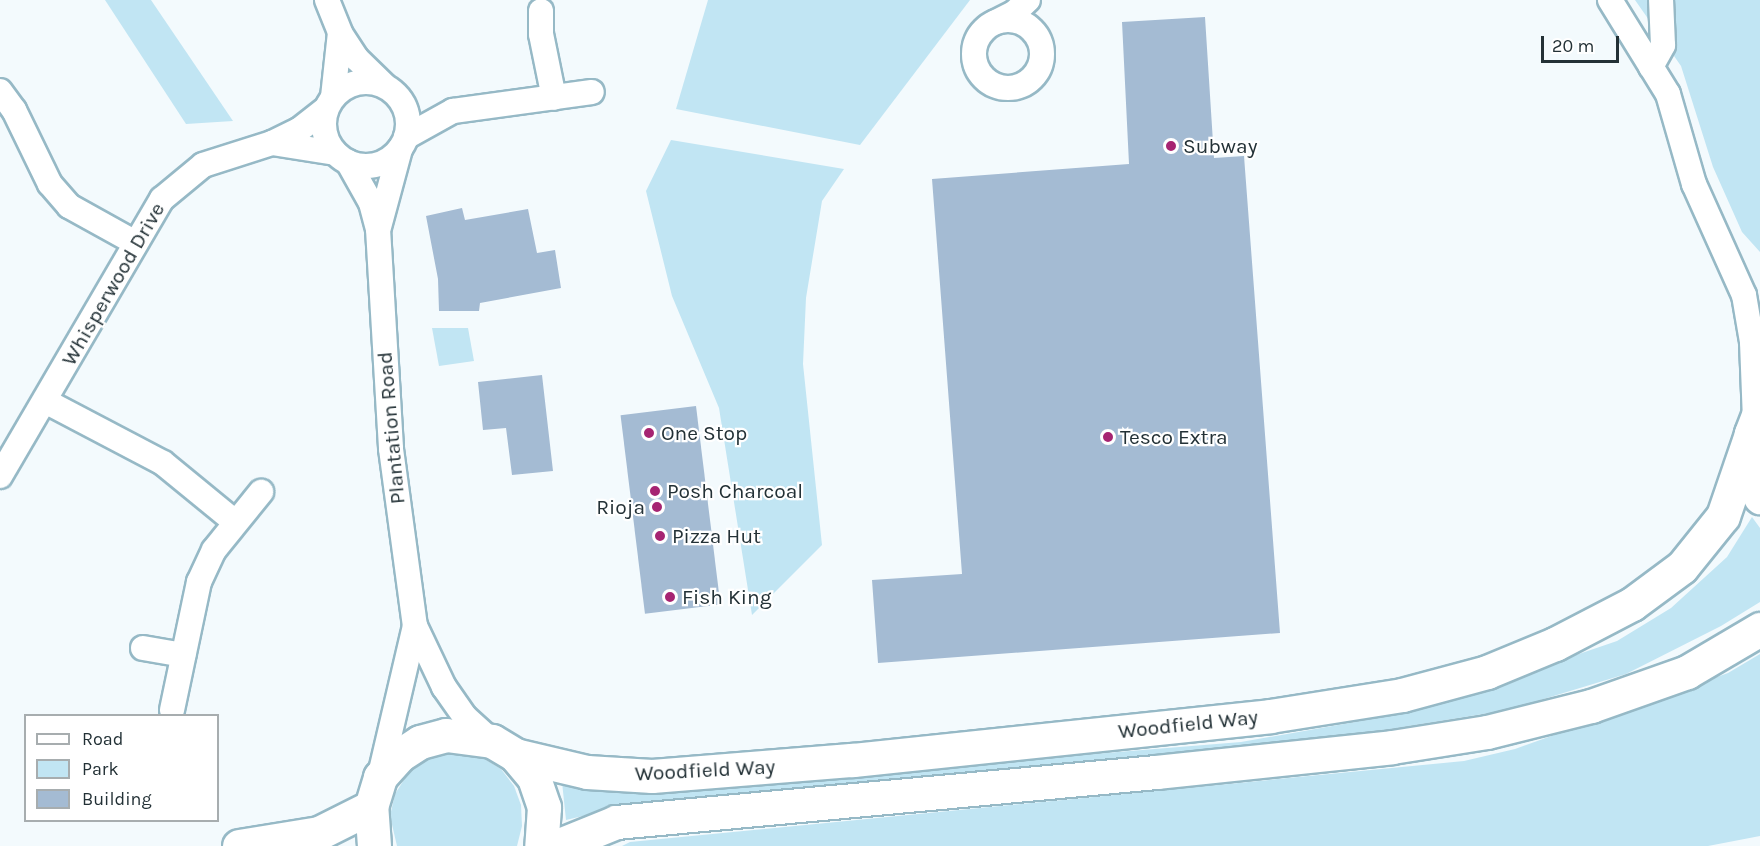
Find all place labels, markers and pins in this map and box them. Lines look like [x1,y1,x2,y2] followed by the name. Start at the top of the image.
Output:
[1183,133,1257,159] place label: Subway
[1164,139,1178,153] marker: Subway
[661,420,747,446] place label: One Stop
[1120,424,1228,450] place label: Tesco Extra
[642,426,656,440] marker: One Stop
[1101,430,1115,444] marker: Tesco Extra
[667,478,803,504] place label: Posh Charcoal
[648,484,662,498] marker: Posh Charcoal
[596,494,645,520] place label: Rioja
[650,500,664,514] marker: Rioja
[672,523,761,549] place label: Pizza Hut
[653,529,667,543] marker: Pizza Hut
[682,584,772,610] place label: Fish King
[663,590,677,604] marker: Fish King

